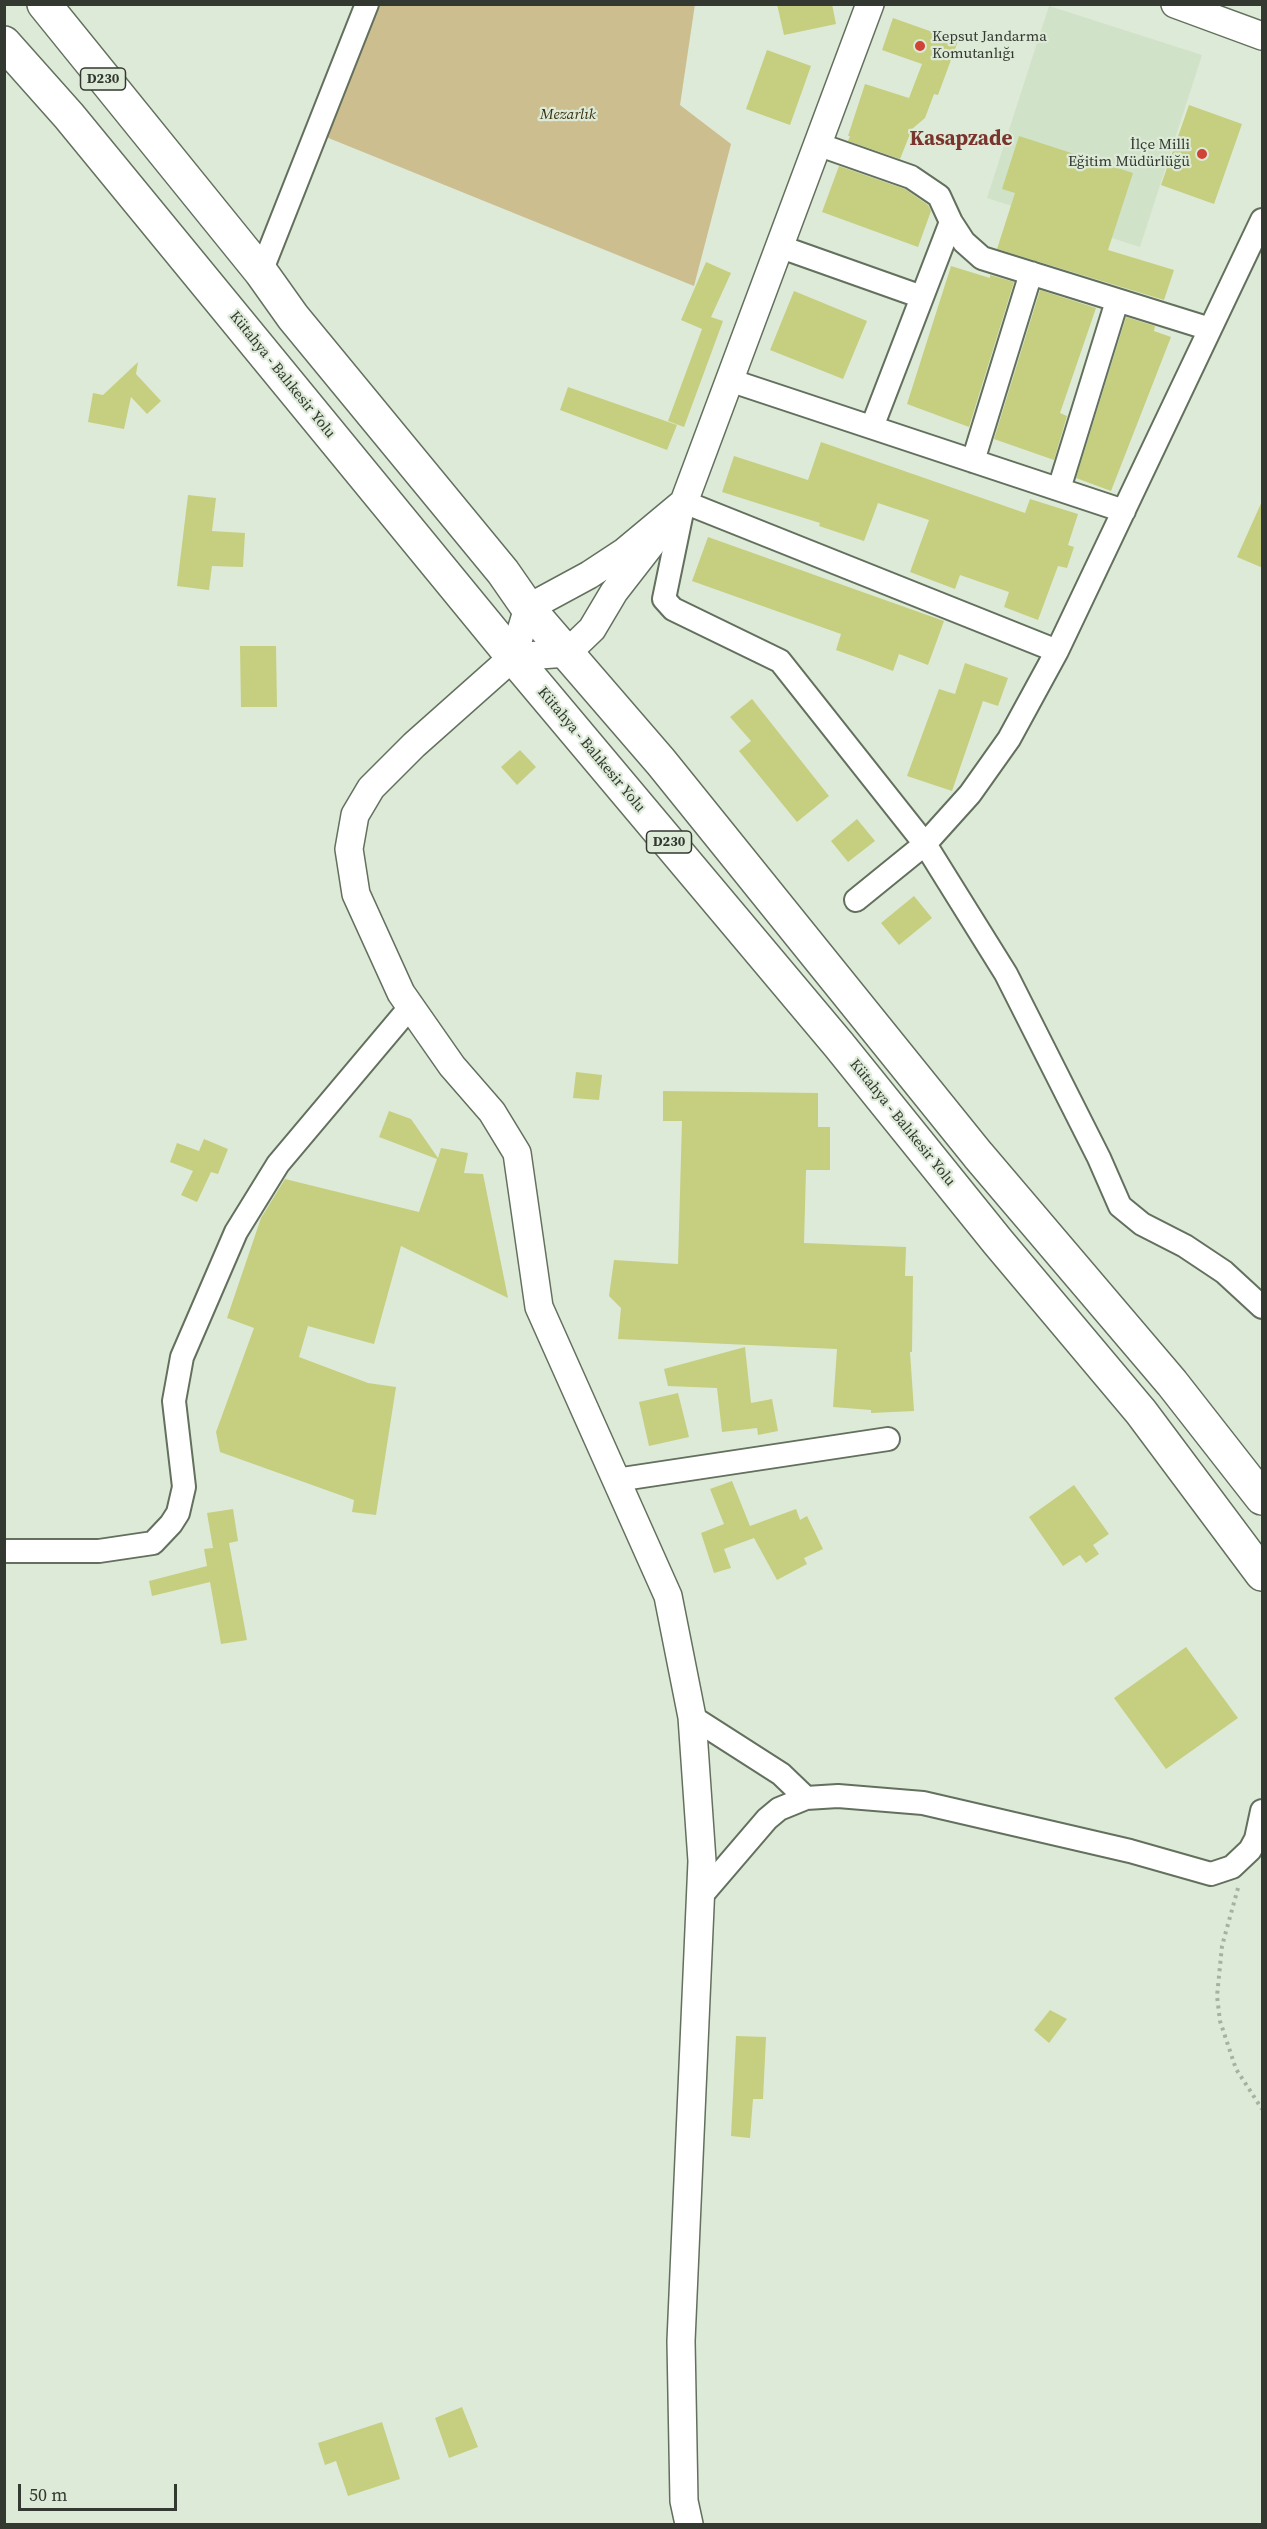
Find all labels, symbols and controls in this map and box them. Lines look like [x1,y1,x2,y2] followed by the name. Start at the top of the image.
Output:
[932,28,1047,63] place label: Kepsut Jandarma Komutanlığı
[913,39,927,53] marker: Kepsut Jandarma Komutanlığı
[80,68,126,90] road number: D230
[540,106,596,124] park label: Mezarlık
[910,127,1012,153] district label: Kasapzade
[1068,136,1190,171] place label: İlçe Milli Eğitim Müdürlüğü
[1195,147,1209,161] marker: İlçe Milli Eğitim Müdürlüğü
[225,308,339,442] street label: Kütahya - Balıkesir Yolu
[533,684,649,816] street label: Kütahya - Balıkesir Yolu
[646,831,692,853] road number: D230
[845,1056,959,1190] street label: Kütahya - Balıkesir Yolu
[21,2472,180,2510] scale bar
[29,2482,67,2507] text: 50 m

